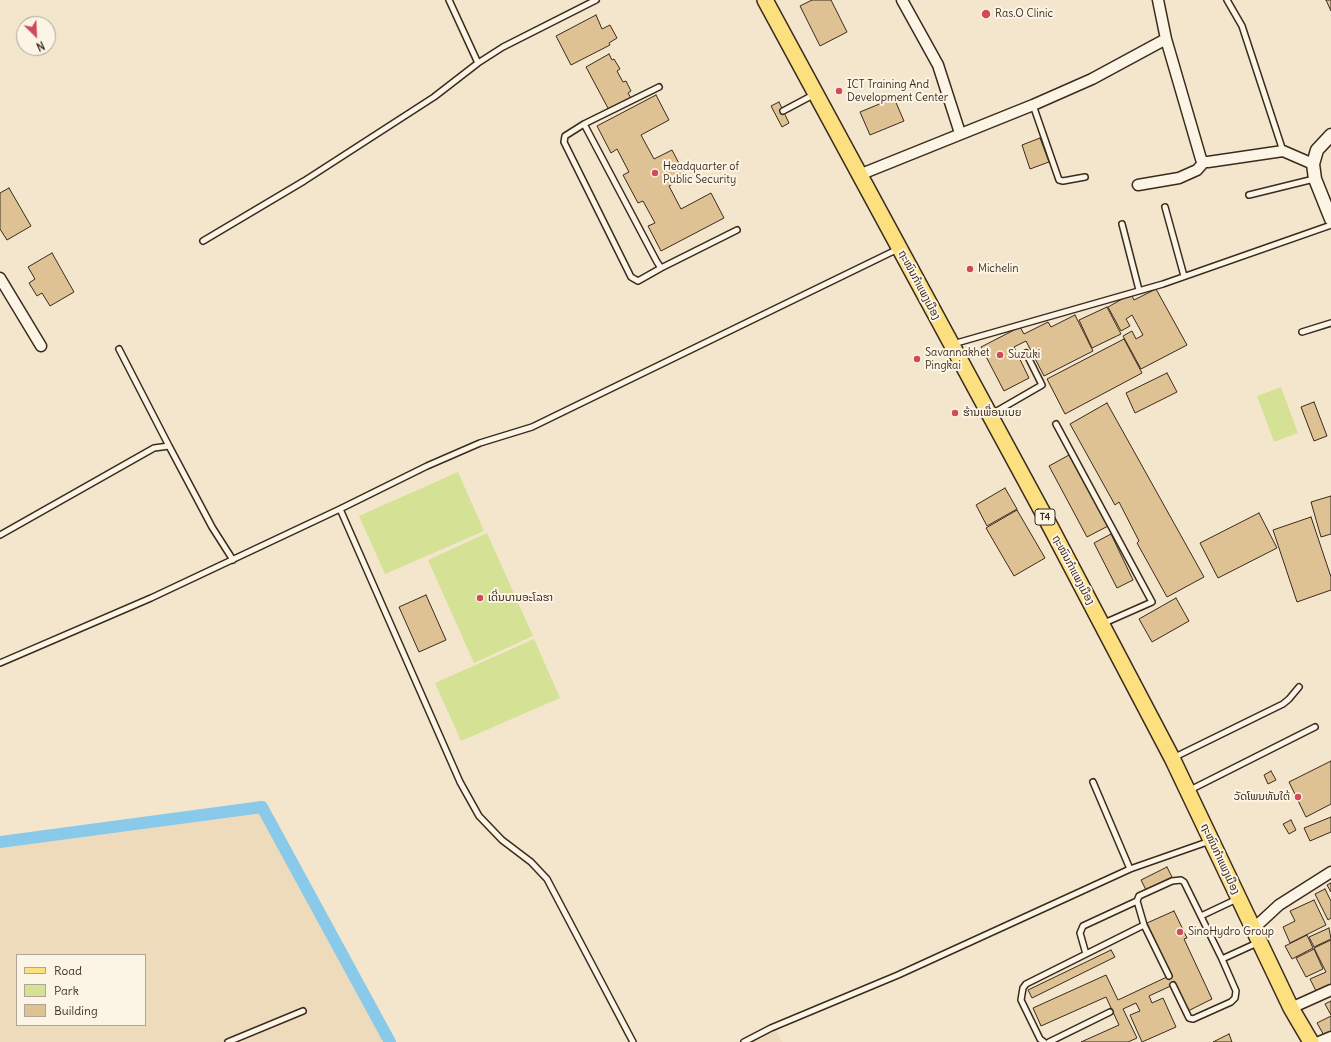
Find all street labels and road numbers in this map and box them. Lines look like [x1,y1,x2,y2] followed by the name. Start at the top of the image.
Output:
[895,248,943,322] street label: ຖະໜົນກຳແພງເມືອງ
[1035,509,1055,525] road number: T4
[1049,533,1097,607] street label: ຖະໜົນກຳແພງເມືອງ
[1198,821,1242,897] street label: ຖະໜົນກຳແພງເມືອງ

